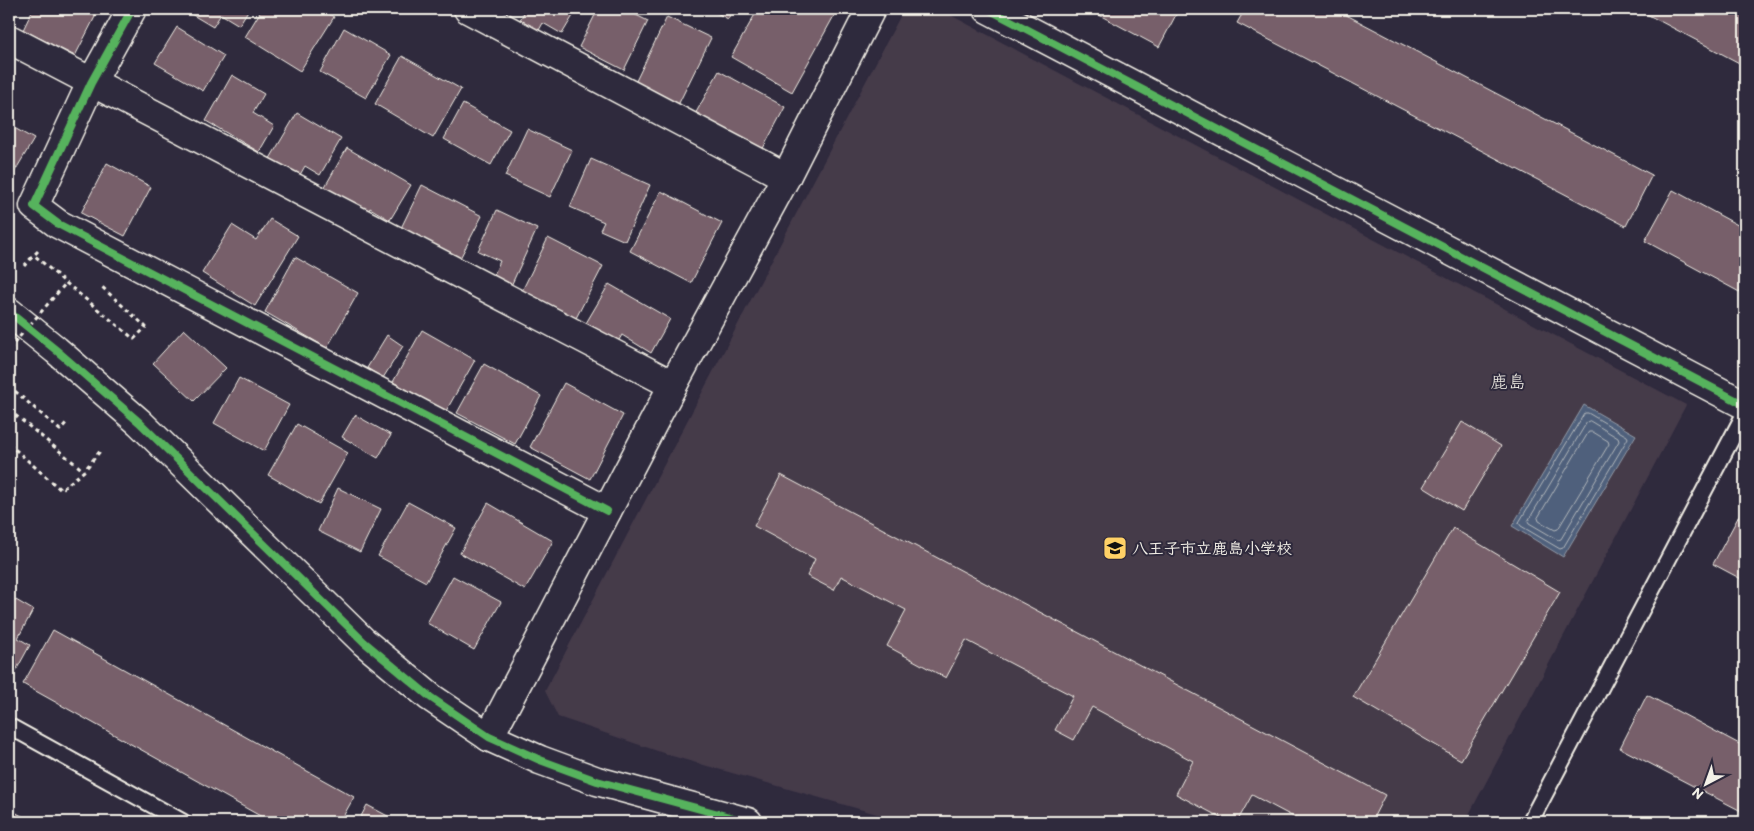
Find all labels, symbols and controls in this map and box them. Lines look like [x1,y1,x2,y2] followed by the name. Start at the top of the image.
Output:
[1490,371,1526,393] district label: 鹿島
[1102,535,1128,561] school or university icon: 八王子市立鹿島小学校
[1132,539,1292,558] place label: 八王子市立鹿島小学校
[1682,758,1732,808] north arrow
[1689,784,1707,803] text: N

